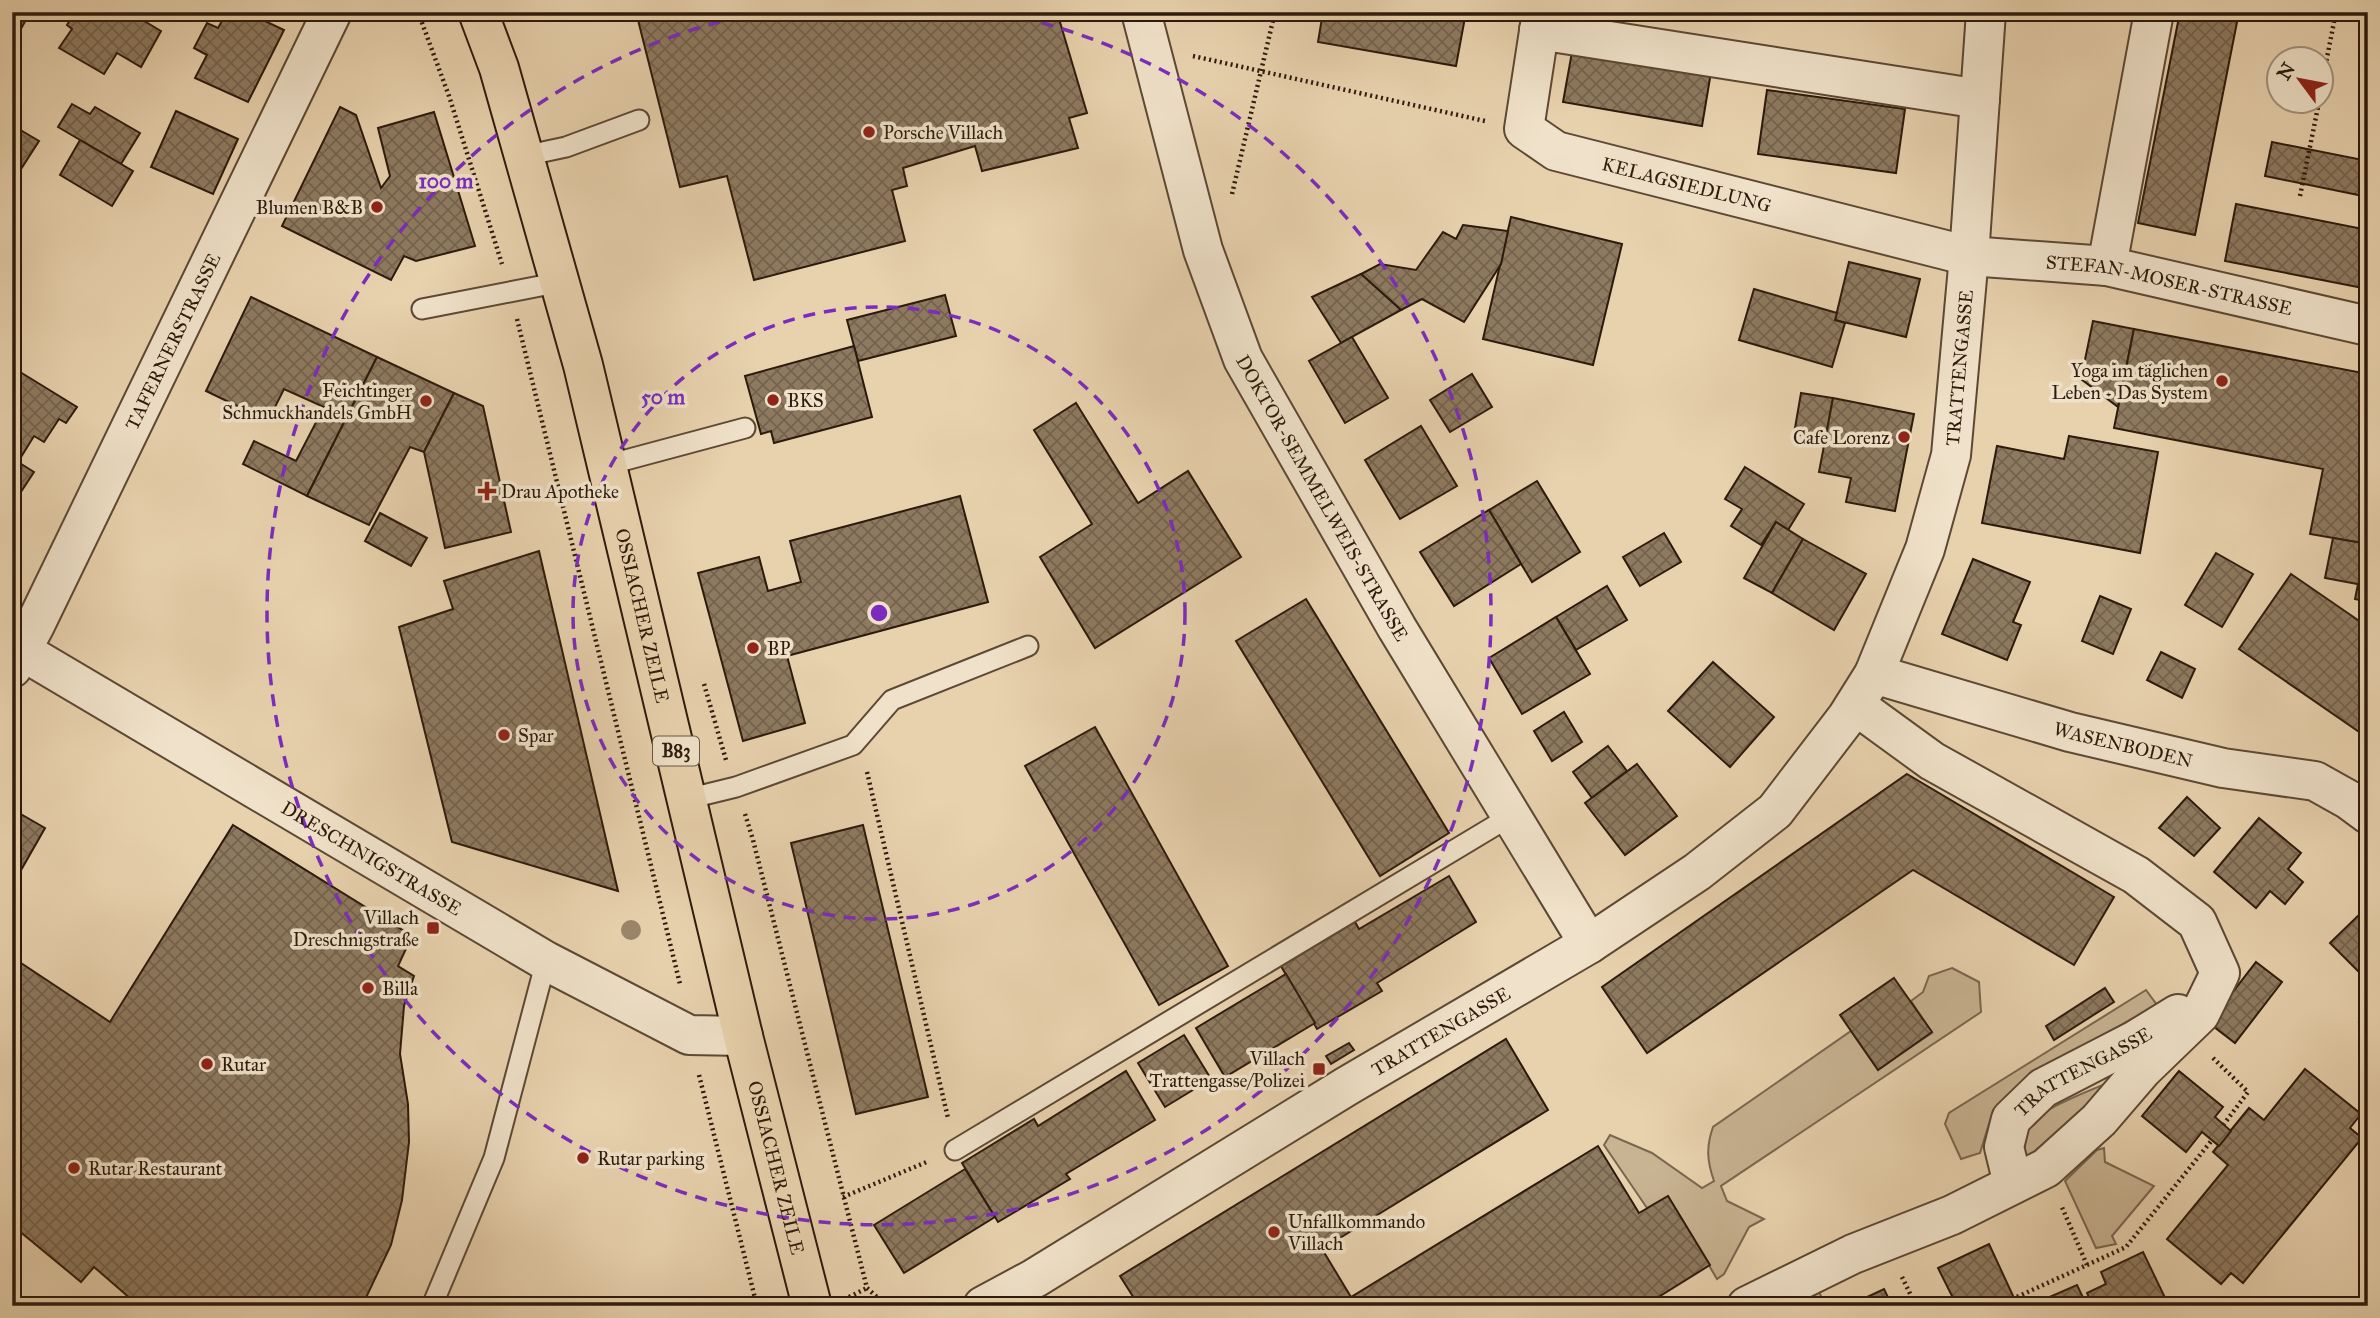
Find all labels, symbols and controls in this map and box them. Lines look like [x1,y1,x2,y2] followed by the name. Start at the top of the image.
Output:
[2264,46,2334,116] north arrow
[2272,58,2300,84] text: N
[883,121,1003,144] place label: Porsche Villach
[861,124,877,140] marker: Porsche Villach
[1600,152,1774,217] street label: KELAGSIEDLUNG
[419,168,474,194] text: 100 m
[256,196,363,219] place label: Blumen B&B
[369,199,385,215] marker: Blumen B&B
[120,249,225,433] street label: TAFERNERSTRASSE
[2045,250,2295,320] street label: STEFAN-MOSER-STRASSE
[1940,288,1977,447] street label: TRATTENGASSE
[1231,351,1414,645] street label: DOKTOR-SEMMELWEIS-STRASSE
[2051,359,2208,404] place label: Yoga im täglichen Leben - Das System
[2214,373,2230,389] marker: Yoga im täglichen Leben - Das System
[222,379,413,424] place label: Feichtinger Schmuckhandels GmbH
[641,384,685,410] text: 50 m
[787,389,824,412] place label: BKS
[765,392,781,408] marker: BKS
[418,393,434,409] marker: Feichtinger Schmuckhandels GmbH
[1793,426,1890,449] place label: Cafe Lorenz
[1896,429,1912,445] marker: Cafe Lorenz
[501,480,619,503] place label: Drau Apotheke
[479,483,495,499] marker: Drau Apotheke
[611,526,675,705] street label: OSSIACHER ZEILE
[867,601,891,625] centre of rings
[767,637,790,660] place label: BP
[745,640,761,656] marker: BP
[2051,716,2195,772] street label: WASENBODEN
[518,724,554,747] place label: Spar
[496,727,512,743] marker: Spar
[653,736,699,766] road number: B83
[277,796,466,920] street label: DRESCHNIGSTRASSE
[293,906,419,952] place label: Villach Dreschnigstraße
[425,920,441,936] marker: Villach Dreschnigstraße
[382,977,419,1000] place label: Billa
[360,980,376,996] marker: Billa
[1367,981,1514,1081] street label: TRATTENGASSE
[2009,1021,2156,1121] street label: TRATTENGASSE
[1150,1047,1305,1093] place label: Villach Trattengasse/Polizei
[221,1053,267,1076] place label: Rutar
[199,1056,215,1072] marker: Rutar
[1311,1061,1327,1077] marker: Villach Trattengasse/Polizei
[743,1078,810,1257] street label: OSSIACHER ZEILE
[597,1147,704,1171] place label: Rutar parking
[575,1150,591,1166] marker: Rutar parking
[88,1157,223,1180] place label: Rutar Restaurant
[66,1160,82,1176] marker: Rutar Restaurant
[1287,1210,1426,1255] place label: Unfallkommando Villach
[1266,1224,1282,1240] marker: Unfallkommando Villach

